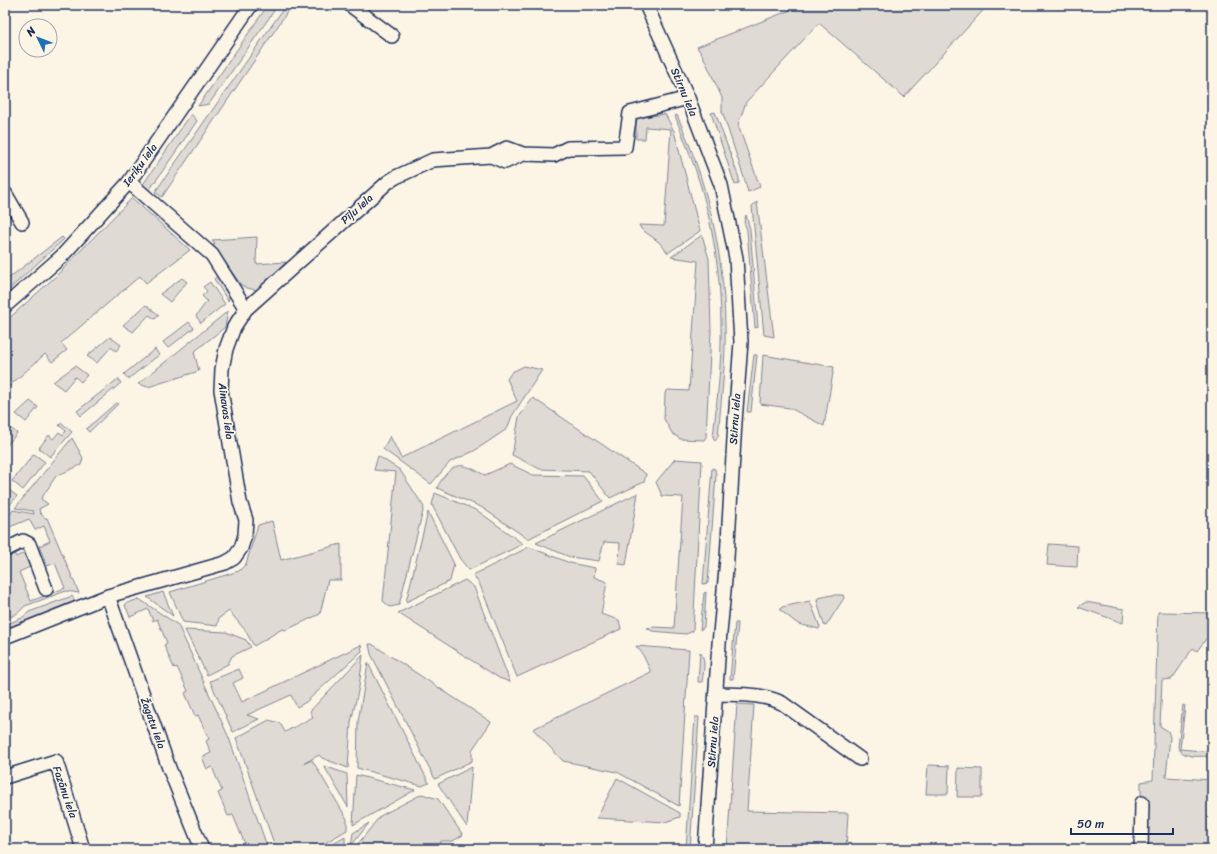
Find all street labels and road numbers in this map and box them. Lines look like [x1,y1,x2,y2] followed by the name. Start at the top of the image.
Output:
[665,65,703,120] street label: Stirnu iela
[117,139,163,191] street label: Ieriķu iela
[336,189,378,229] street label: Pīļu iela
[212,380,239,441] street label: Ainavas iela
[724,392,746,445] street label: Stirnu iela
[135,695,171,752] street label: Žagatu iela
[702,715,724,768] street label: Stirnu iela
[47,763,83,821] street label: Fazānu iela

